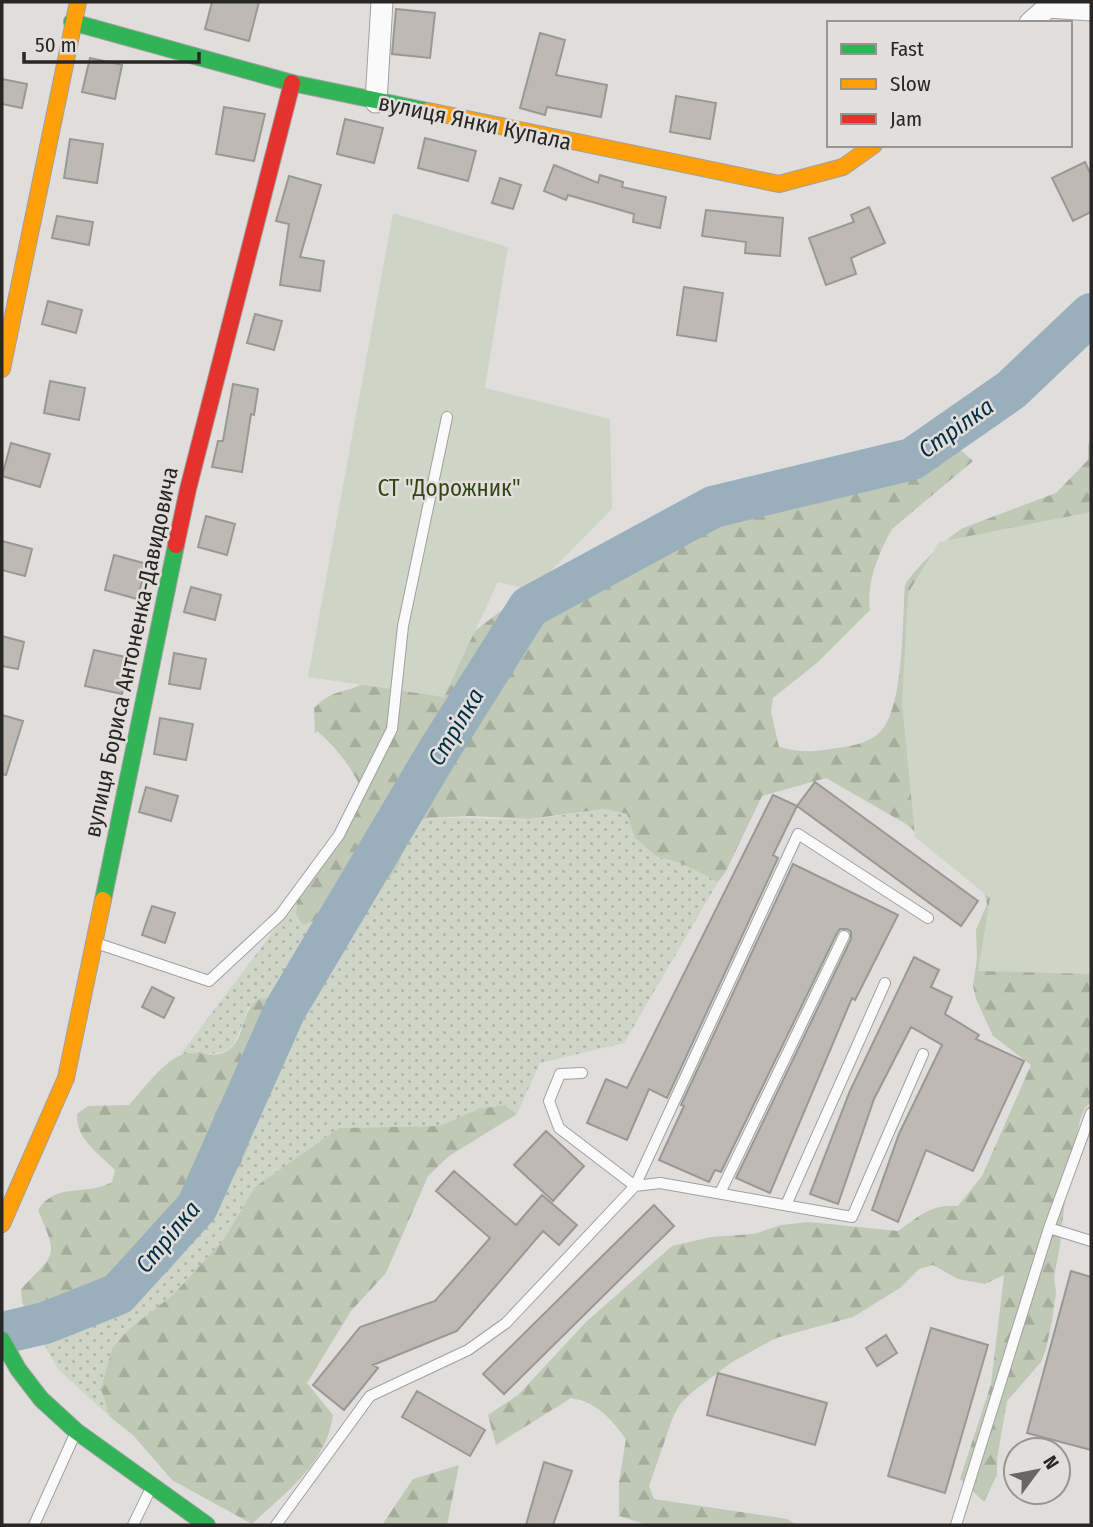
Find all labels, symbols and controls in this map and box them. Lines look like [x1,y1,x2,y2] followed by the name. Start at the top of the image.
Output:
[24,21,200,65] scale bar
[827,21,1072,147] legend
[35,32,77,58] text: 50 m
[890,36,924,62] text: Fast
[890,71,931,97] text: Slow
[376,88,574,156] street label: вулиця Янки Купала
[890,106,922,132] text: Jam
[913,392,999,464] water label: Стрілка
[78,464,184,840] street label: вулиця Бориса Антоненка-Давидовича
[377,474,521,502] park label: СТ "Дорожник"
[422,683,490,771] water label: Стрілка
[130,1195,206,1279] water label: Стрілка
[1002,1436,1072,1506] north arrow
[1038,1451,1064,1473] text: N

